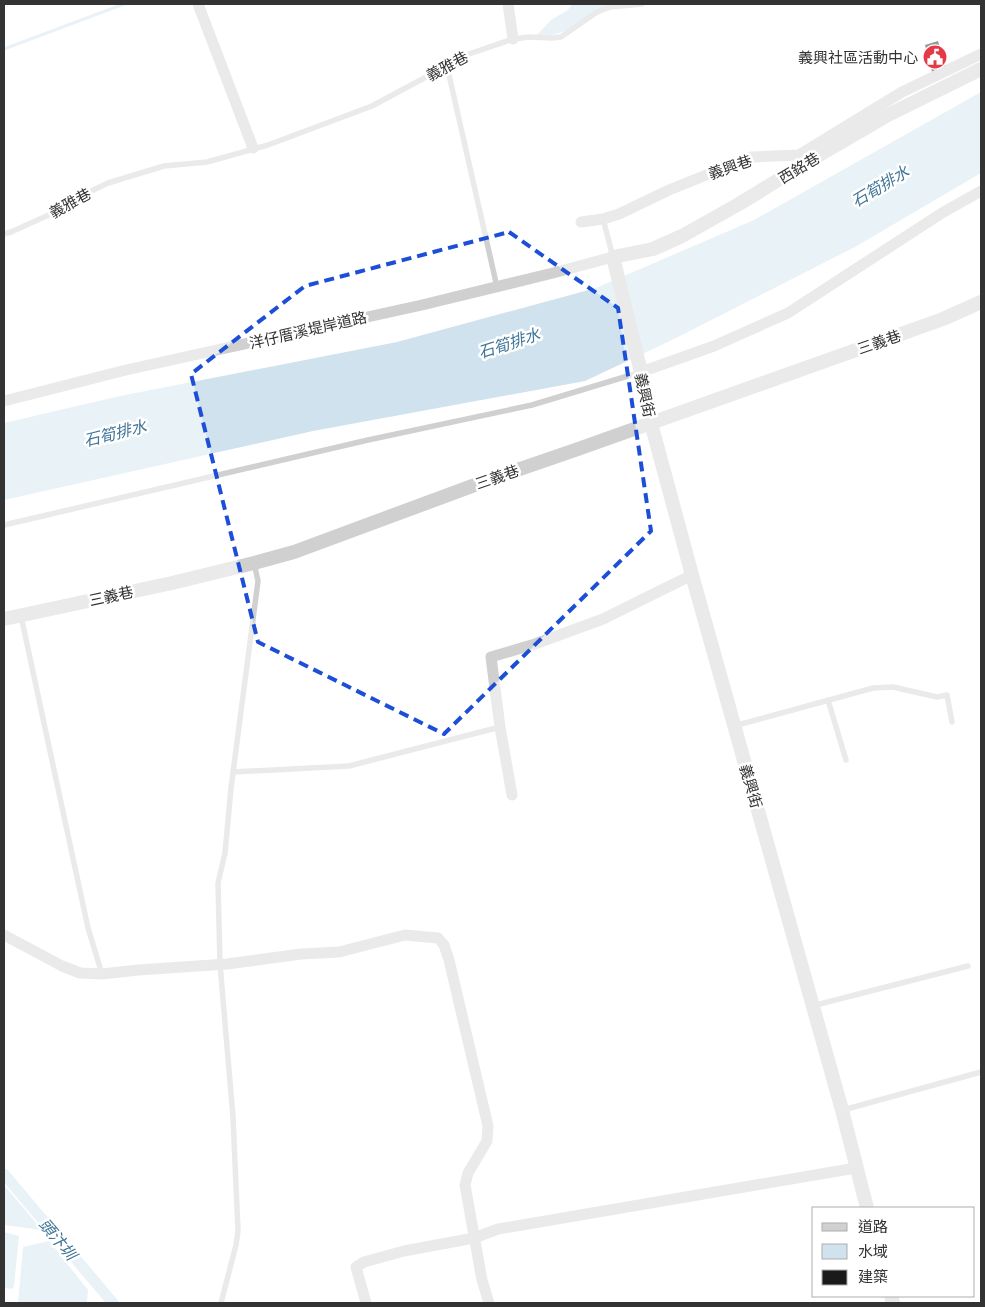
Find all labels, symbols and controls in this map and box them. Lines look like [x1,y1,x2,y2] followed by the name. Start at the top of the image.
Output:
[922,44,948,70] public building icon: 義興社區活動中心
[423,47,471,85] street label: 義雅巷
[798,48,918,67] place label: 義興社區活動中心
[775,148,823,188] street label: 西銘巷
[706,151,754,183] street label: 義興巷
[847,160,913,211] water label: 石筍排水
[46,184,94,222] street label: 義雅巷
[247,307,369,353] street label: 洋仔厝溪堤岸道路
[475,323,543,362] water label: 石筍排水
[855,326,903,358] street label: 三義巷
[631,371,659,419] street label: 義興街
[82,415,149,450] water label: 石筍排水
[473,461,521,493] street label: 三義巷
[87,582,135,610] street label: 三義巷
[736,762,766,810] street label: 義興街
[812,1207,975,1297] legend
[35,1214,82,1265] water label: 頭汴圳
[858,1217,888,1236] text: 道路
[858,1242,888,1261] text: 水域
[858,1267,888,1286] text: 建築

